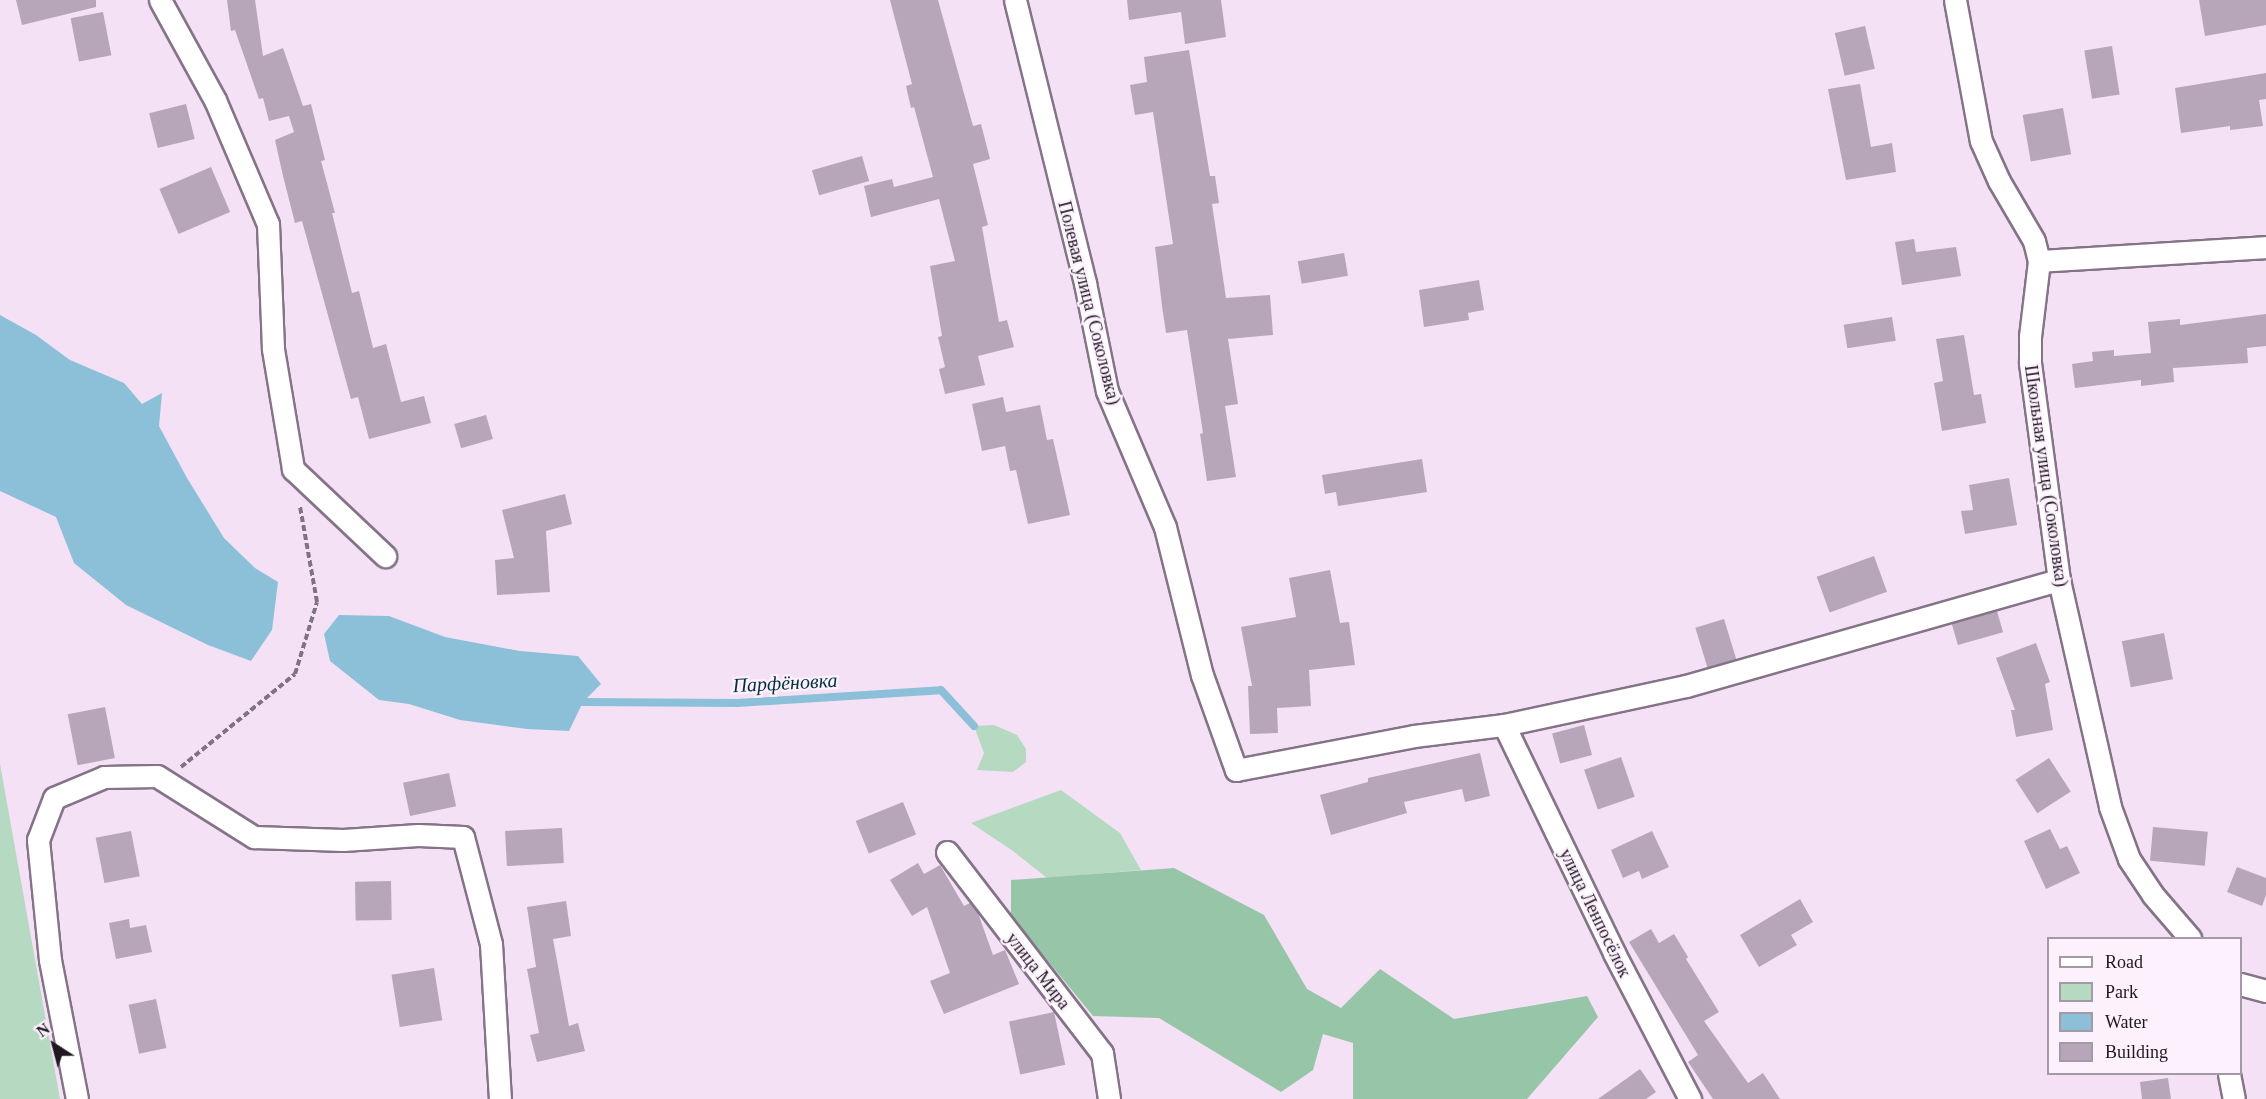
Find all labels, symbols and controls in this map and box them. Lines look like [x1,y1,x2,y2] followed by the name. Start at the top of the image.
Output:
[1053,199,1125,407] street label: Полевая улица (Соколовка)
[2020,364,2072,588] street label: Школьная улица (Соколовка)
[732,668,838,698] water label: Парфёновка
[1555,845,1635,981] street label: улица Ленпосёлок
[1001,928,1075,1014] street label: улица Мира
[2047,937,2242,1075] legend
[2105,952,2143,972] text: Road
[2105,982,2138,1002] text: Park
[2105,1012,2148,1032] text: Water
[24,1015,84,1075] north arrow
[33,1020,53,1040] text: N
[2105,1042,2168,1062] text: Building

